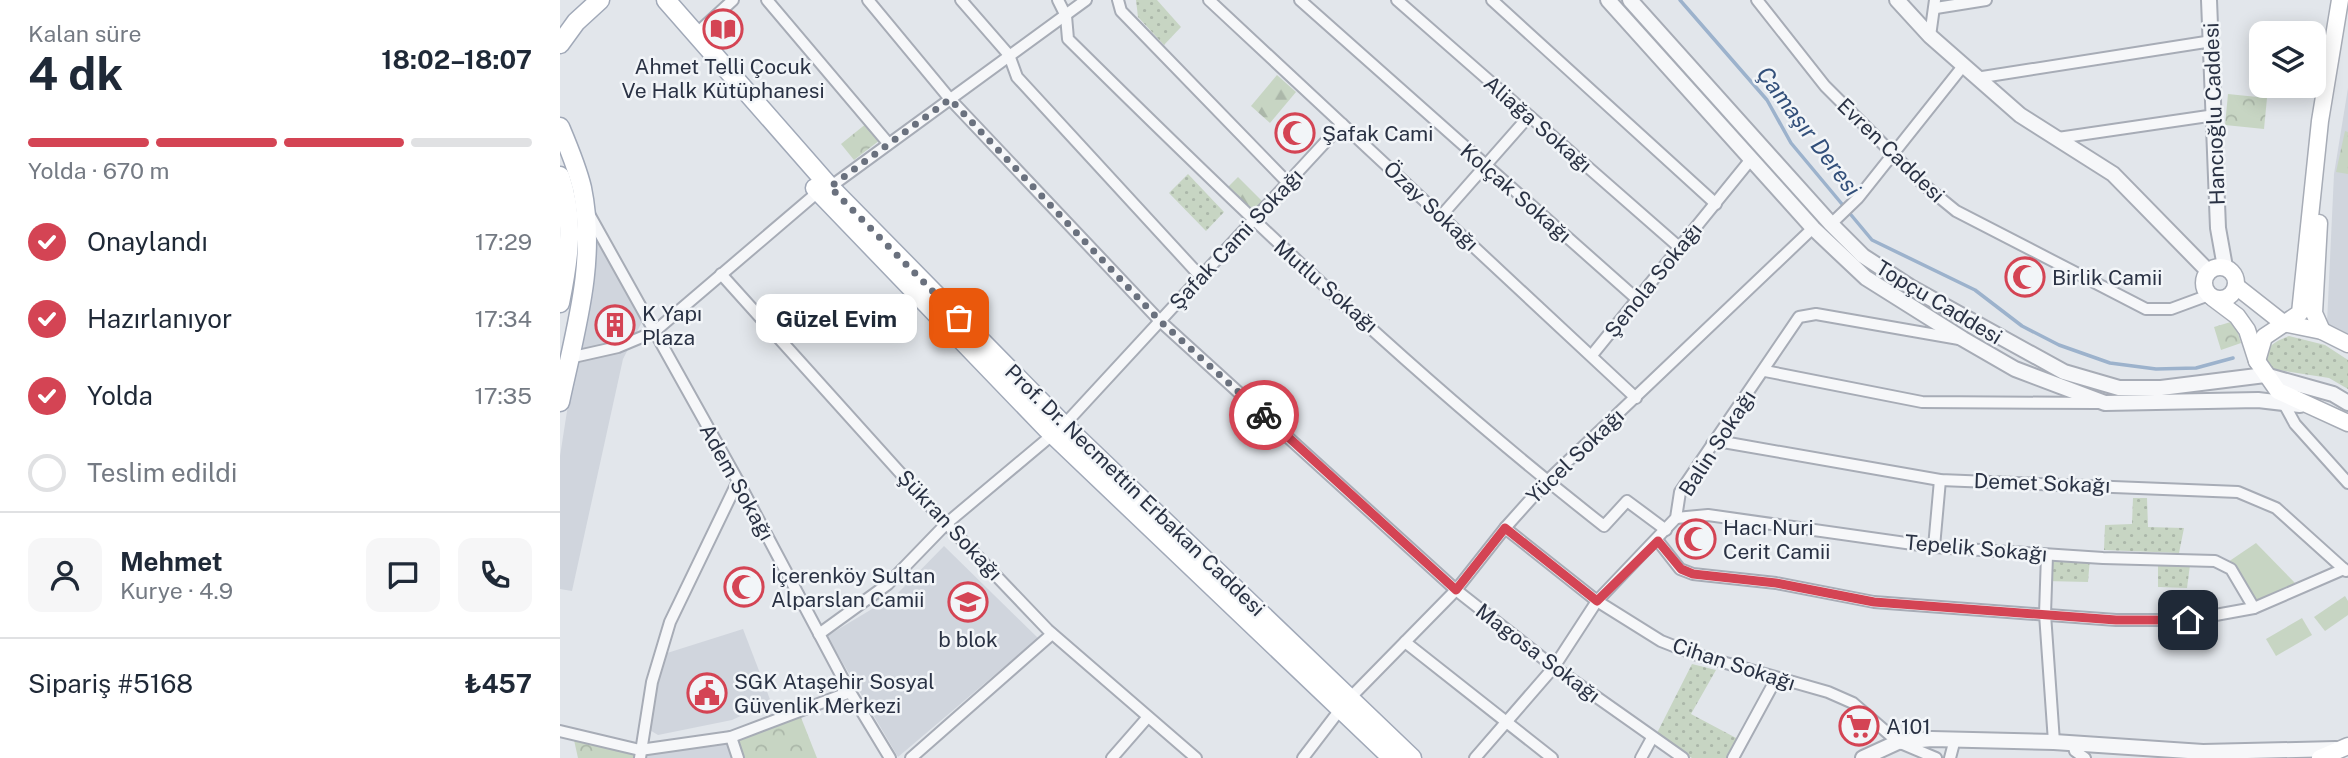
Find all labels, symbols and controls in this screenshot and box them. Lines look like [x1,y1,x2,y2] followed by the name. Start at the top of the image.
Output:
[702,8,744,50] library icon: Ahmet Telli Çocuk Ve Halk Kütüphanesi
[28,20,142,47] text: Kalan süre
[2249,21,2326,98] map controls
[2249,21,2326,98] button: layers
[2198,22,2230,206] street label: Hancıoğlu Caddesi
[381,44,532,75] text: 18:02–18:07
[28,46,123,100] text: 4 dk
[622,54,824,103] place label: Ahmet Telli Çocuk Ve Halk Kütüphanesi
[1751,61,1867,202] water label: Çamaşır Deresi
[1479,70,1597,178] street label: Aliağa Sokağı
[1832,93,1950,207] street label: Evren Caddesi
[1274,112,1316,154] mosque icon: Şafak Cami
[1322,121,1433,146] place label: Şafak Cami
[1456,138,1576,248] street label: Kolçak Sokağı
[1378,156,1484,256] street label: Özay Sokağı
[28,157,169,184] text: Yolda · 670 m
[1164,163,1308,315] street label: Şafak Cami Sokağı
[1599,218,1707,342] street label: Şenola Sokağı
[28,223,66,261] icon: check
[87,226,208,257] text: Onaylandı
[475,228,532,255] text: 17:29
[1269,234,1383,338] street label: Mutlu Sokağı
[1871,255,2007,349] street label: Topçu Caddesi
[2004,256,2046,298] mosque icon: Birlik Camii
[2052,265,2162,290] place label: Birlik Camii
[929,288,989,348] pin
[756,294,917,342] callout: Güzel Evim
[940,299,978,337] icon: bag
[28,300,66,338] icon: check
[642,301,702,350] place label: K Yapı Plaza
[87,303,232,334] text: Hazırlanıyor
[594,304,636,346] building icon: K Yapı Plaza
[475,305,532,332] text: 17:34
[776,305,897,332] text: Güzel Evim
[1000,359,1270,621] street label: Prof. Dr. Necmettin Erbakan Caddesi
[28,377,66,415] icon: check
[87,380,153,411] text: Yolda
[1229,380,1299,450] courier
[474,382,532,409] text: 17:35
[1673,385,1761,501] street label: Balin Sokağı
[1245,396,1283,434] icon: bike
[1521,403,1629,509] street label: Yücel Sokağı
[695,419,779,545] street label: Adem Sokağı
[87,457,237,488] text: Teslim edildi
[892,465,1008,585] street label: Şükran Sokağı
[1973,468,2111,498] street label: Demet Sokağı
[1723,515,1830,564] place label: Hacı Nuri Cerit Camii
[1675,518,1717,560] mosque icon: Hacı Nuri Cerit Camii
[1904,529,2048,567] street label: Tepelik Sokağı
[28,538,102,612] button: person
[366,538,440,612] button: chat
[458,538,532,612] button: phone
[120,546,223,577] text: Mehmet
[771,563,935,612] place label: İçerenköy Sultan Alparslan Camii
[723,566,765,608] mosque icon: İçerenköy Sultan Alparslan Camii
[120,577,233,604] text: Kurye · 4.9
[947,581,989,623] school or university icon: b blok
[2158,590,2218,650] pin
[1471,598,1605,708] street label: Magosa Sokağı
[2169,601,2207,639] icon: home
[938,627,998,652] place label: b blok
[1669,632,1799,696] street label: Cihan Sokağı
[28,668,193,699] text: Sipariş #5168
[464,668,532,699] text: ₺457
[734,669,935,718] place label: SGK Ataşehir Sosyal Güvenlik Merkezi
[686,672,728,714] public building icon: SGK Ataşehir Sosyal Güvenlik Merkezi
[1838,705,1880,747] supermarket icon: A101
[1886,714,1931,739] place label: A101

